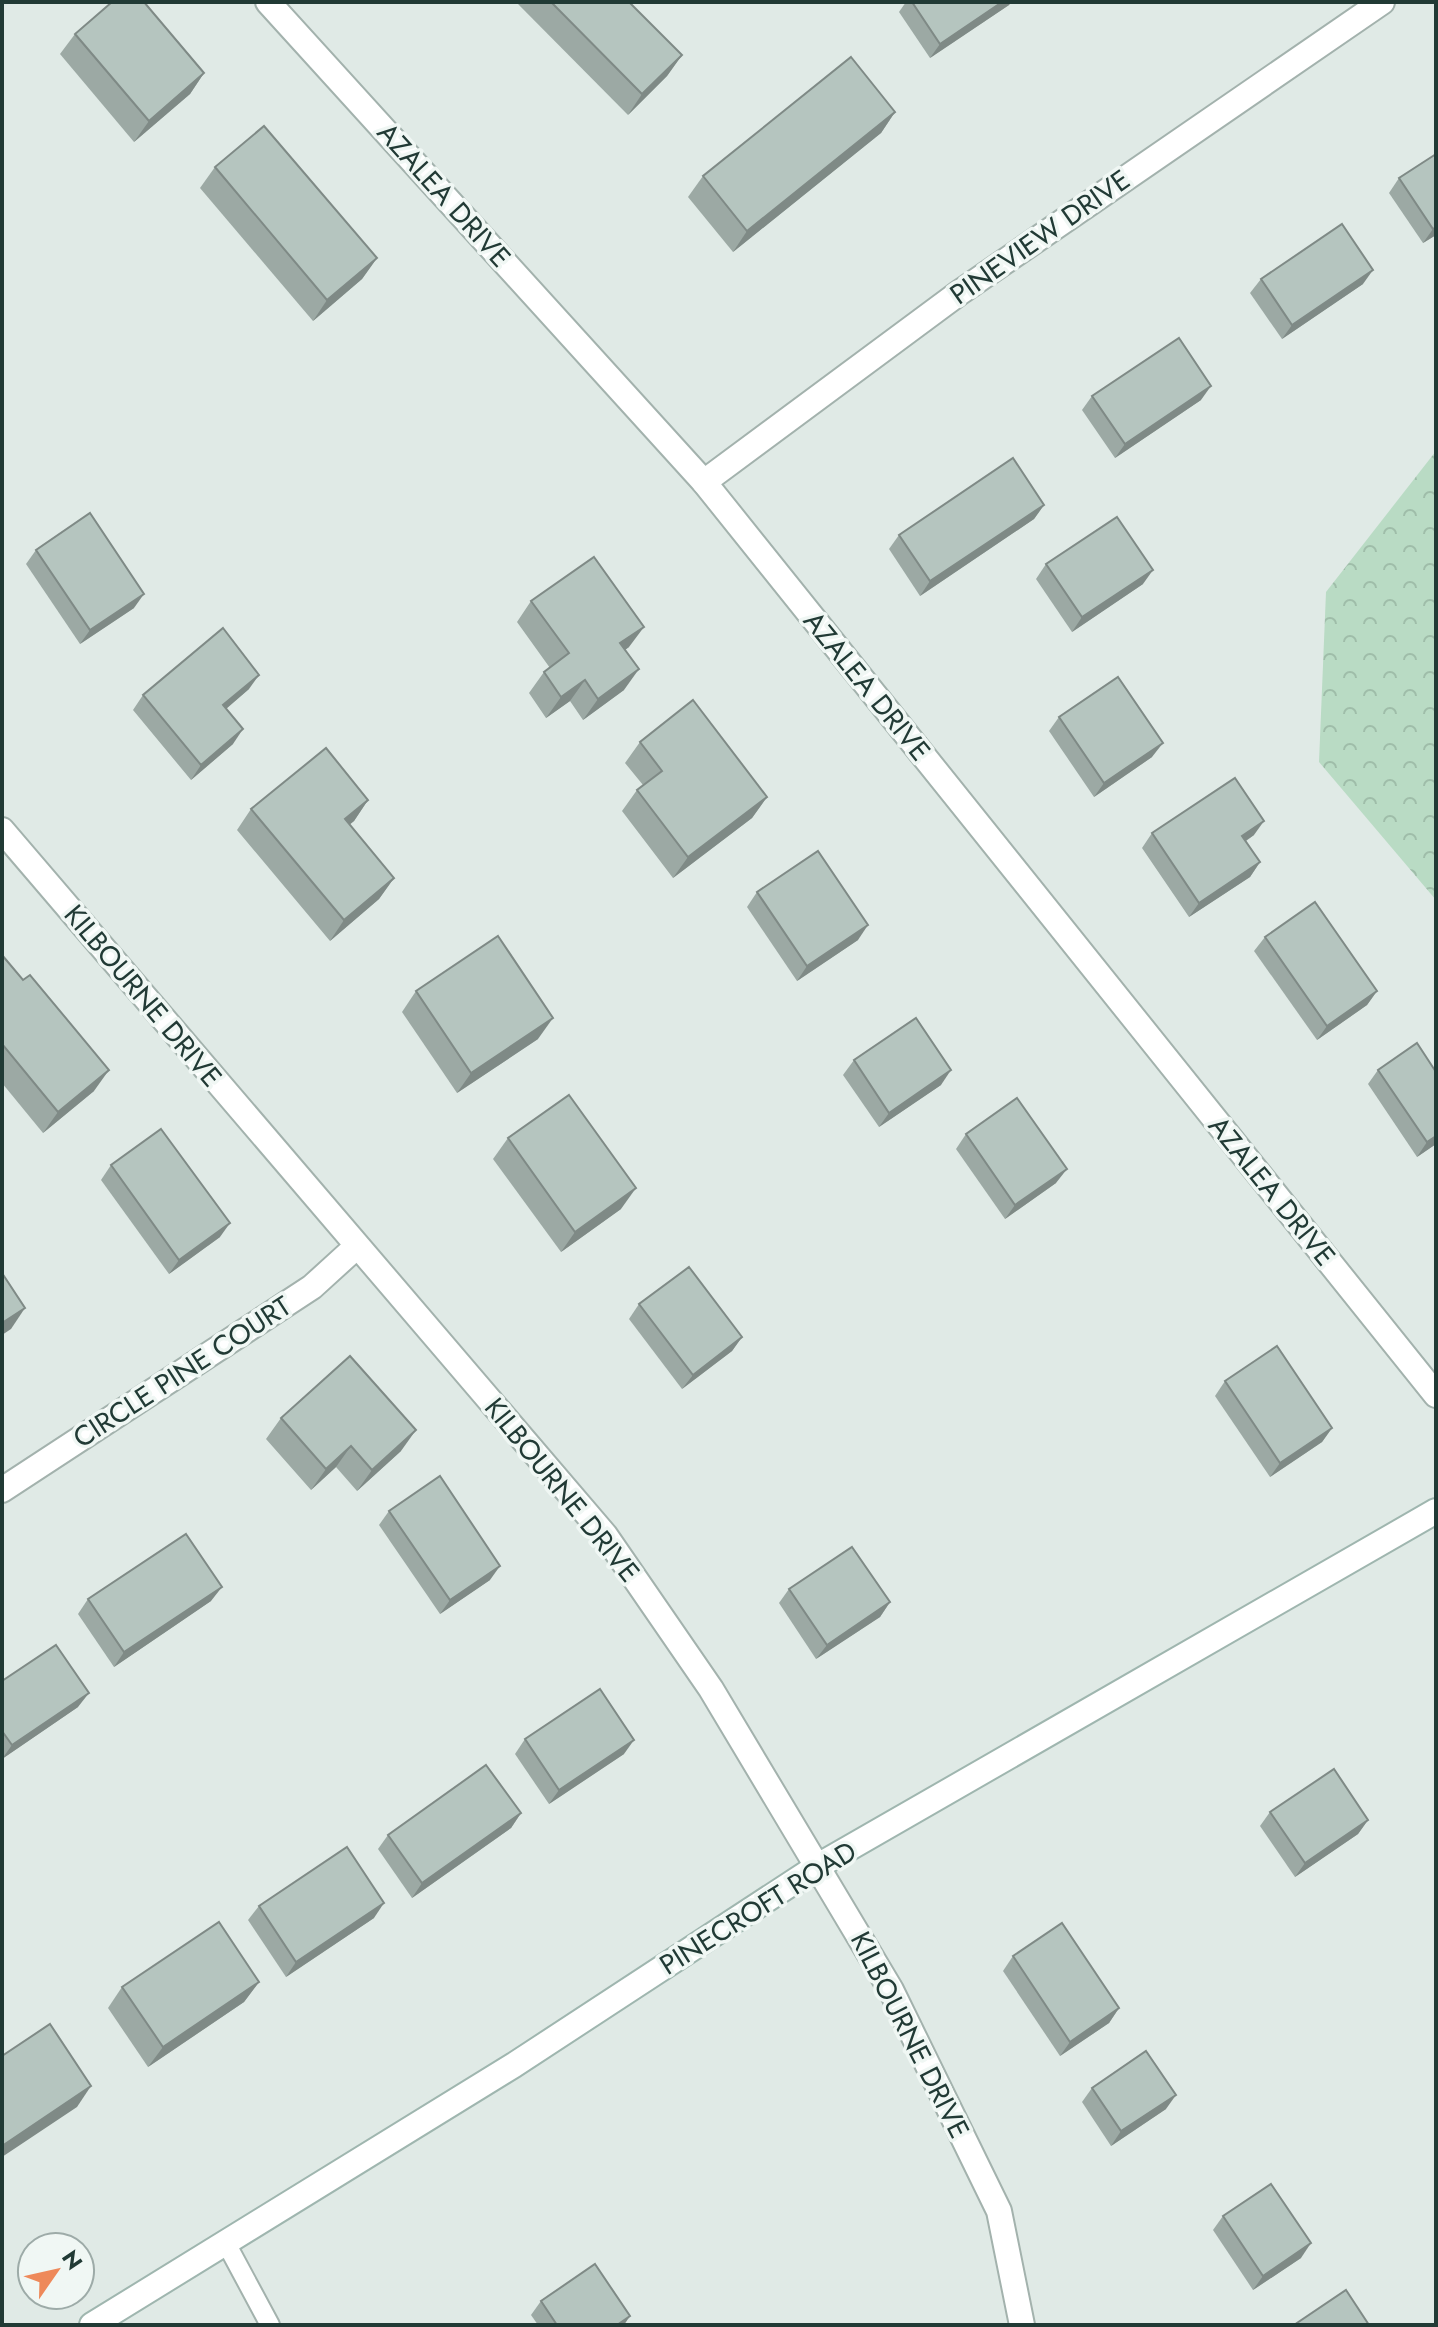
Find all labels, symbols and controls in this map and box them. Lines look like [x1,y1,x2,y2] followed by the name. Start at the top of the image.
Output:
[368,113,520,277] street label: AZALEA DRIVE
[942,160,1138,314] street label: PINEVIEW DRIVE
[794,602,940,770] street label: AZALEA DRIVE
[54,896,232,1096] street label: KILBOURNE DRIVE
[1199,1107,1345,1275] street label: AZALEA DRIVE
[65,1286,299,1458] street label: CIRCLE PINE COURT
[475,1389,649,1591] street label: KILBOURNE DRIVE
[652,1831,864,1985] street label: PINECROFT ROAD
[840,1924,980,2146] street label: KILBOURNE DRIVE
[16,2231,96,2311] north arrow
[54,2244,91,2276] text: N

